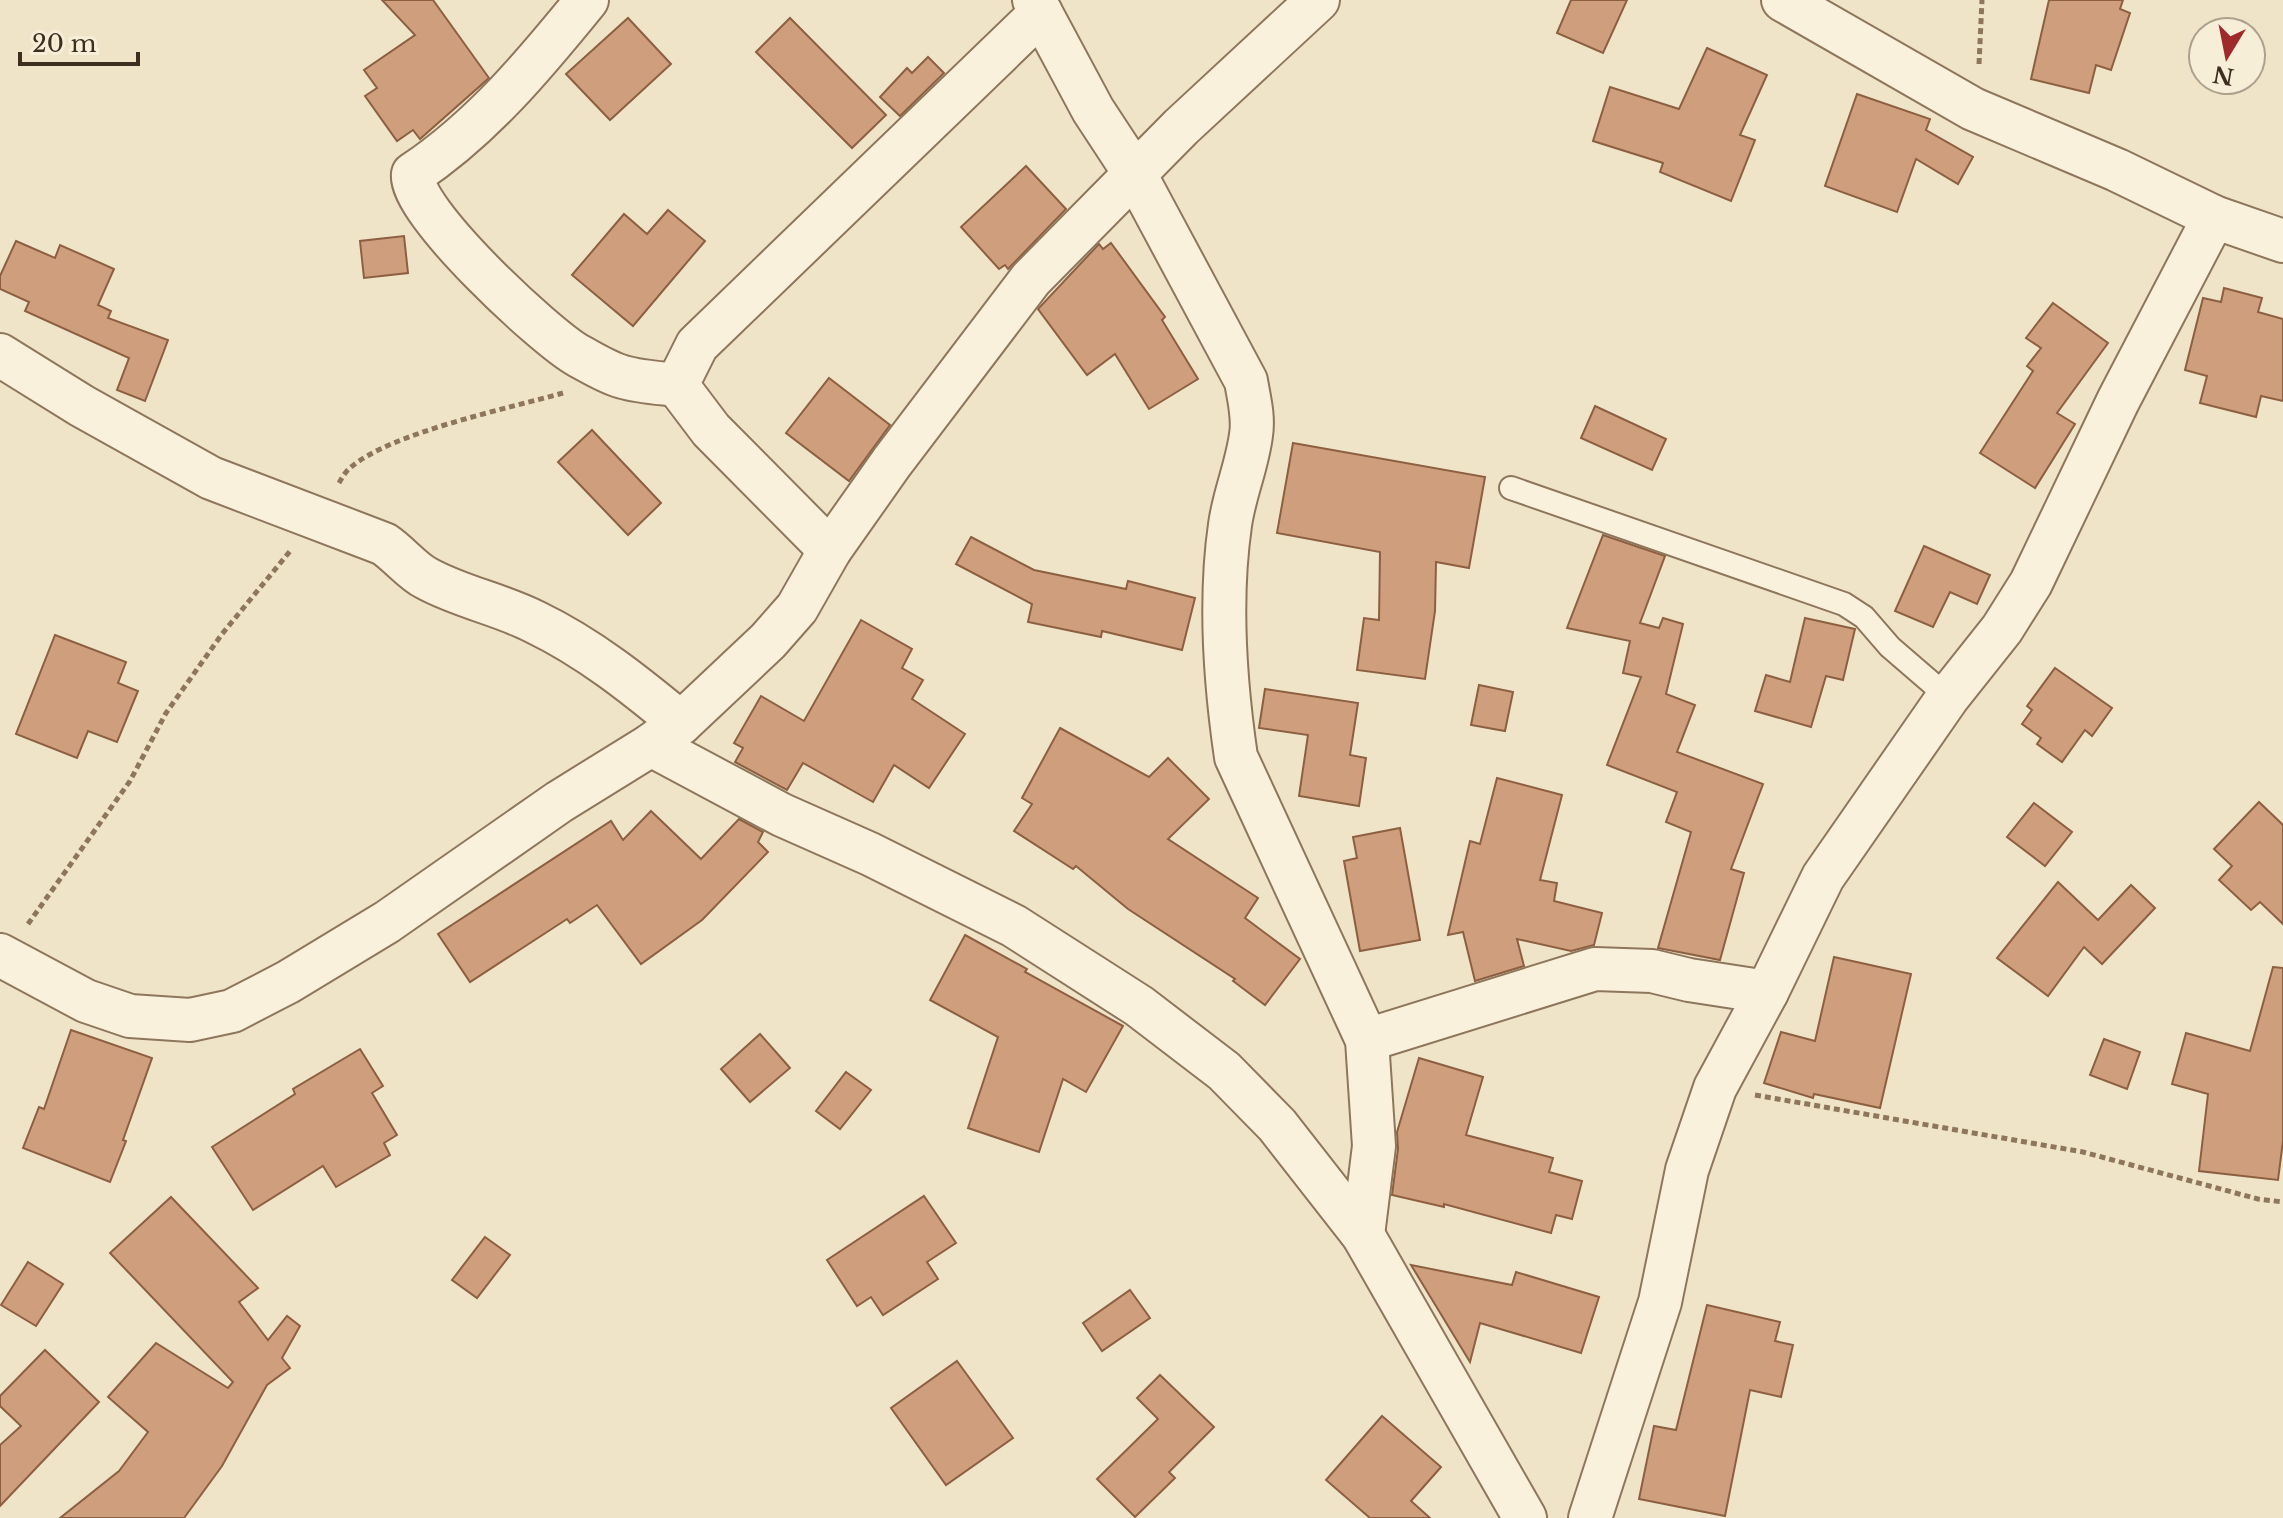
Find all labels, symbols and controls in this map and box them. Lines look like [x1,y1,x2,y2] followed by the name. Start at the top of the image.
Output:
[20,16,138,66] scale bar
[2187,16,2267,96] north arrow
[32,29,97,58] text: 20 m
[2211,60,2236,90] text: N

